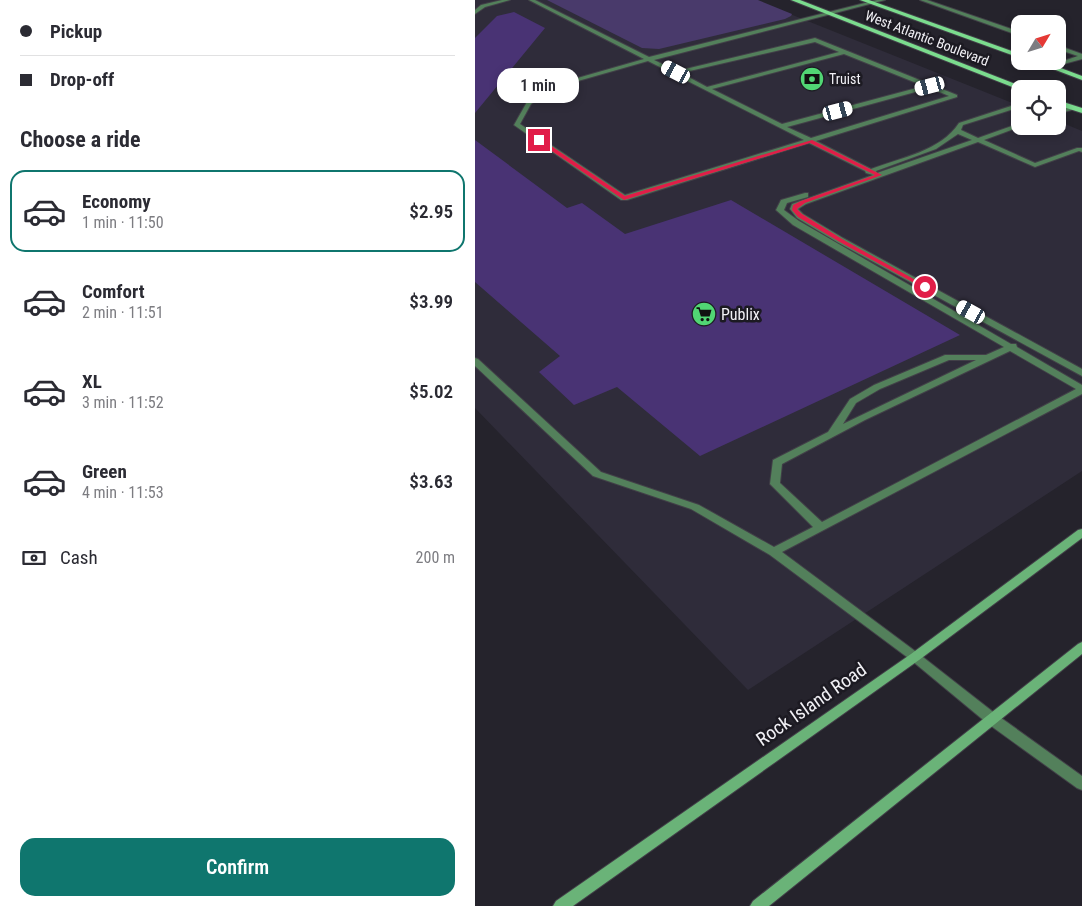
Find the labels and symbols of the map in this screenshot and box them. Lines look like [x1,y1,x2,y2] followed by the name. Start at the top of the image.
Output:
[863,7,991,69] street label: West Atlantic Boulevard
[1011,15,1066,70] north arrow
[659,58,692,86] car
[799,66,825,92] bank icon: Truist
[498,68,580,102] callout: 1 min
[829,71,861,87] place label: Truist
[913,75,946,97] car
[821,100,854,122] car
[528,129,550,151] route end
[914,276,936,298] route start
[954,298,987,326] car
[691,301,717,327] supermarket icon: Publix
[721,305,760,324] place label: Publix
[752,658,871,751] street label: Rock Island Road

